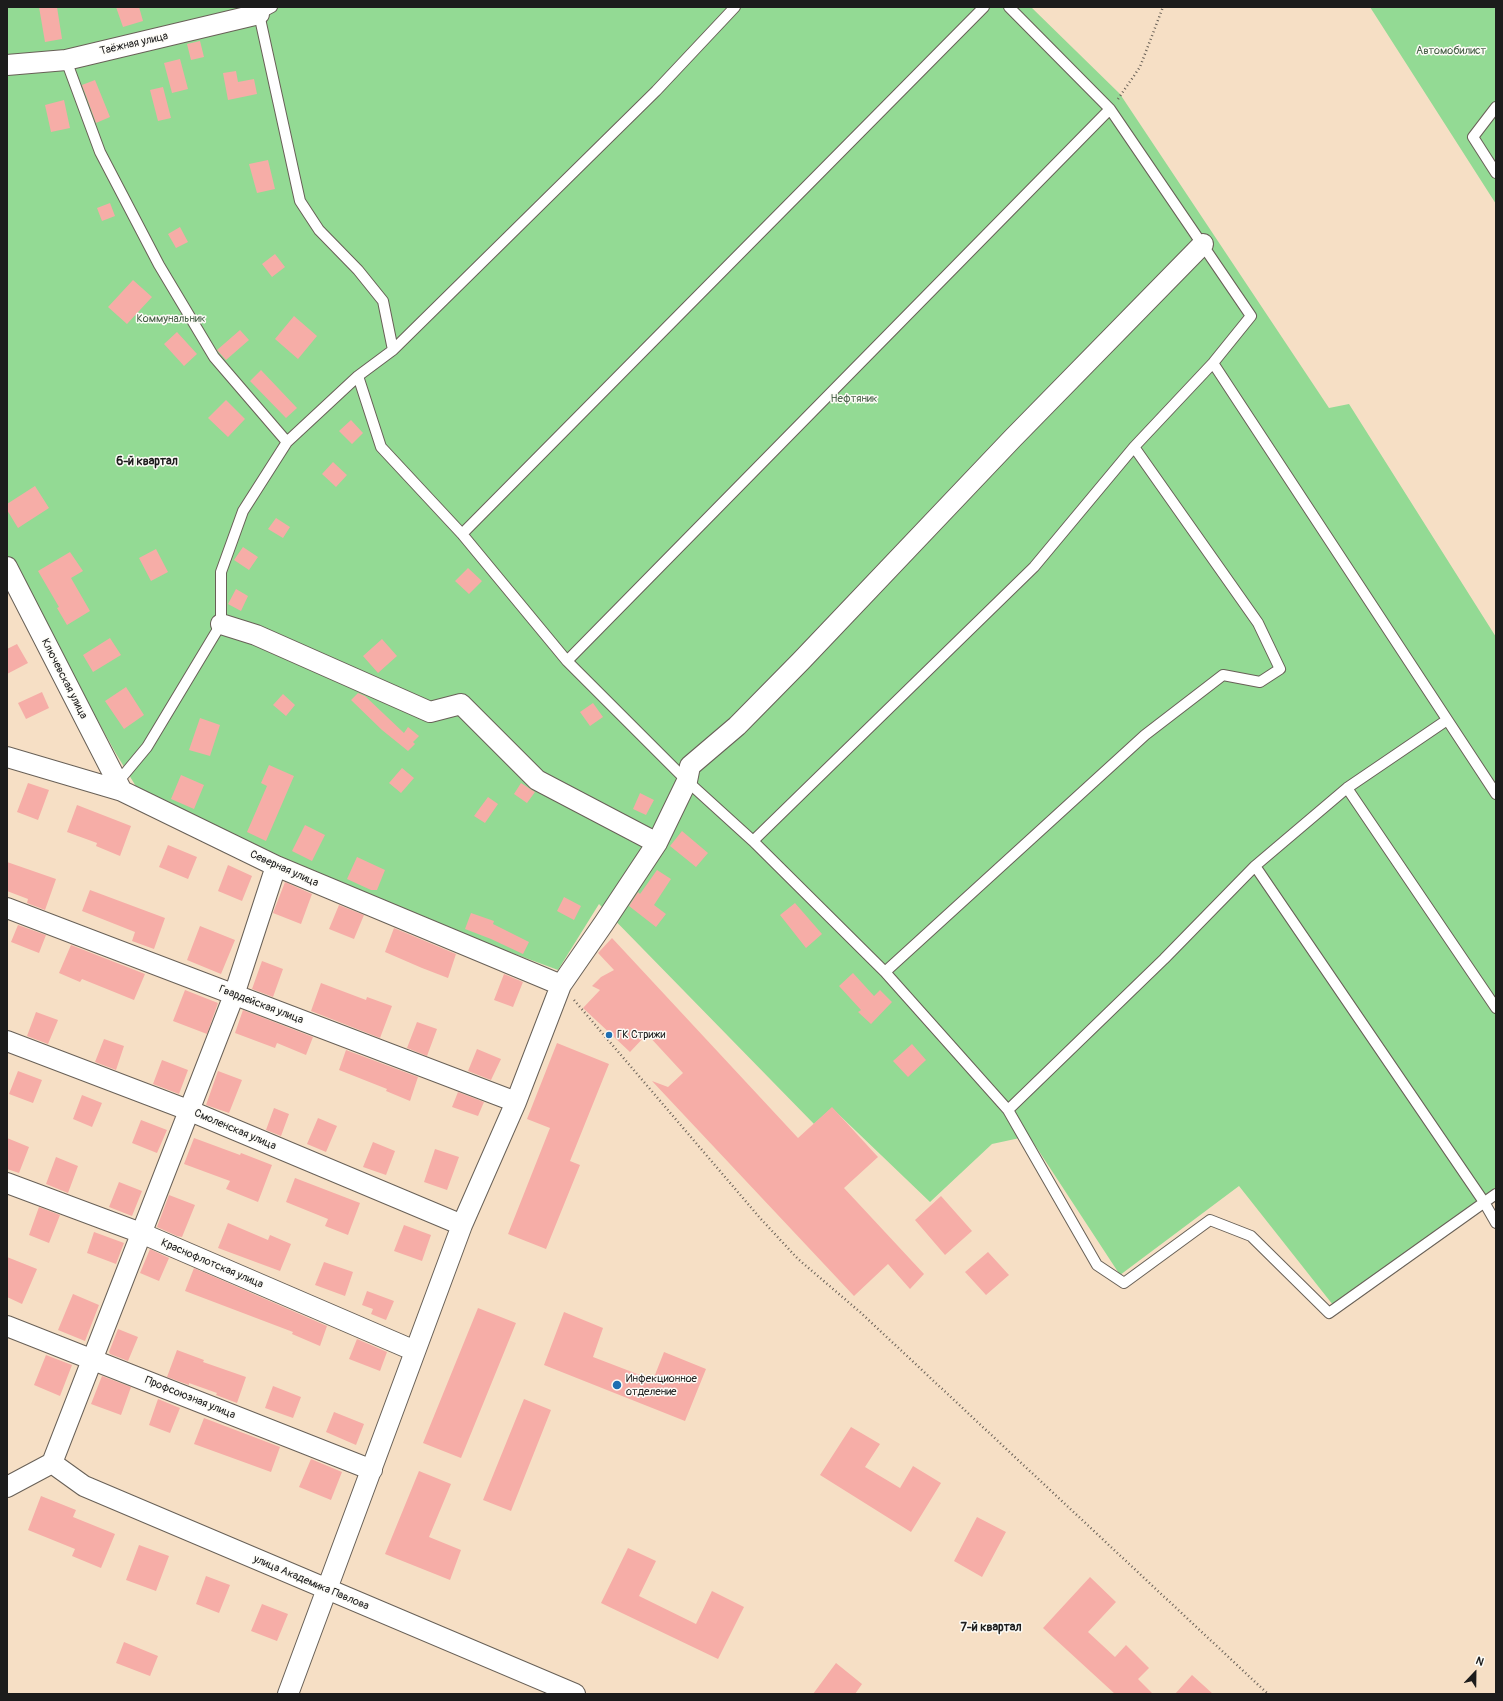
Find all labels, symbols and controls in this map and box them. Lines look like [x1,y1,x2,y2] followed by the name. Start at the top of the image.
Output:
[99,30,169,58] street label: Таёжная улица
[1416,44,1486,58] park label: Автомобилист
[137,312,205,326] park label: Коммунальник
[831,392,877,406] park label: Нефтяник
[116,455,178,469] district label: 6-й квартал
[38,637,90,721] street label: Ключевская улица
[248,848,320,890] street label: Северная улица
[217,983,305,1027] street label: Гвардейская улица
[617,1028,665,1042] place label: ГК Стрижи
[604,1030,614,1040] marker: ГК Стрижи
[192,1107,278,1153] street label: Смоленская улица
[159,1236,265,1292] street label: Краснофлотская улица
[626,1372,697,1398] place label: Инфекционное отделение
[143,1374,237,1422] street label: Профсоюзная улица
[611,1379,623,1391] marker: Инфекционное отделение
[251,1553,371,1613] street label: улица Академика Павлова
[960,1621,1022,1635] district label: 7-й квартал
[1455,1653,1495,1693] north arrow
[1474,1654,1486,1669] text: N

